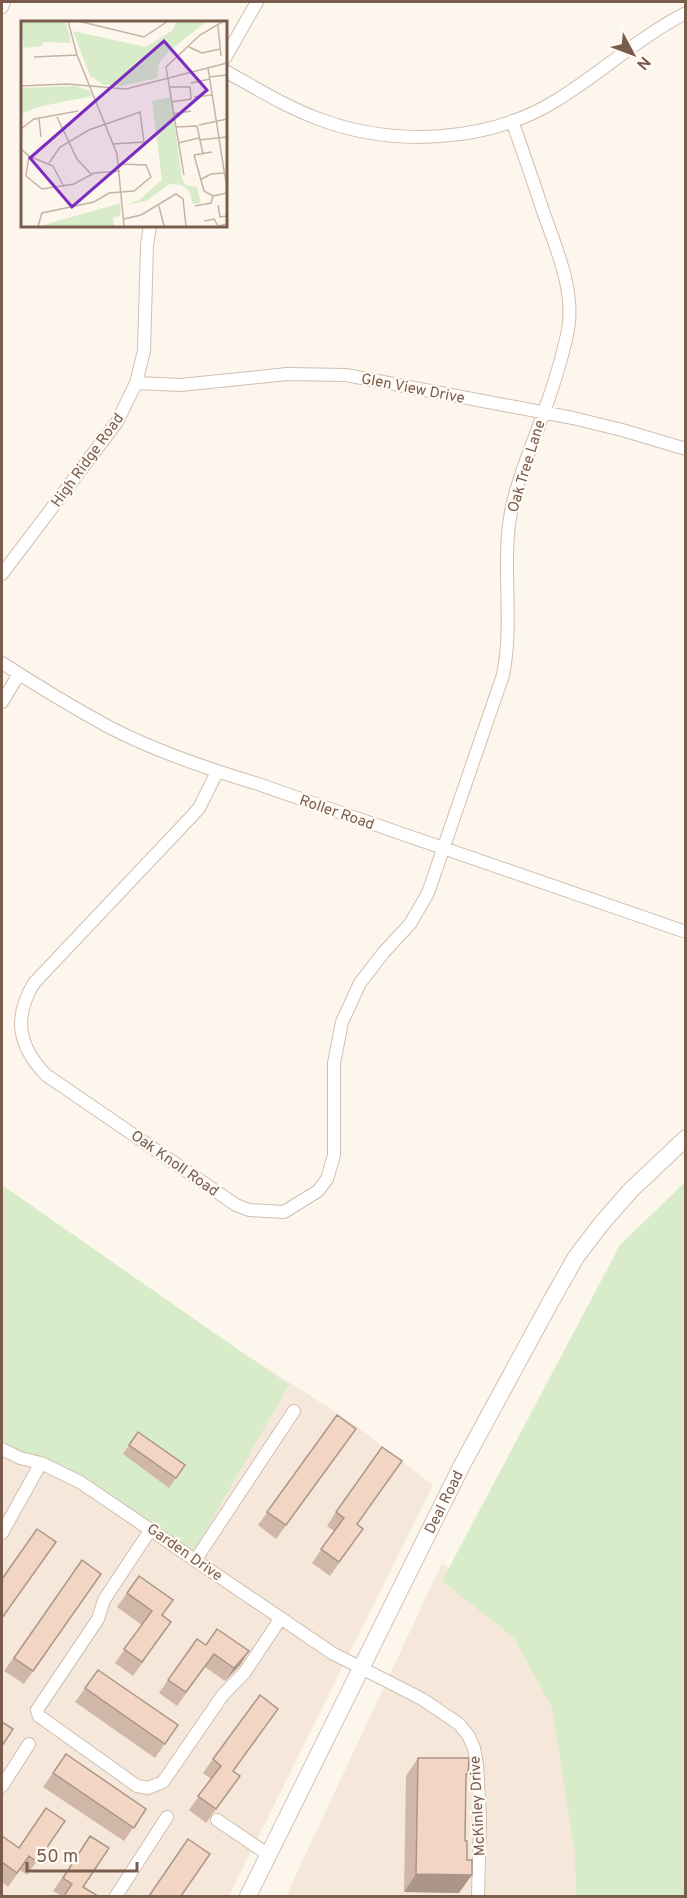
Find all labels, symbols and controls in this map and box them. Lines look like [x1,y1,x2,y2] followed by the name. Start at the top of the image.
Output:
[21,21,226,226] inset map
[603,24,663,84] north arrow
[631,52,654,73] text: N
[359,370,466,409] street label: Glen View Drive
[48,410,129,512] street label: High Ridge Road
[504,418,550,515] street label: Oak Tree Lane
[296,792,377,835] street label: Roller Road
[126,1127,222,1202] street label: Oak Knoll Road
[421,1468,469,1537] street label: Deal Road
[143,1520,226,1586] street label: Garden Drive
[466,1755,491,1857] street label: McKinley Drive
[27,1835,136,1873] scale bar
[36,1846,78,1869] text: 50 m

